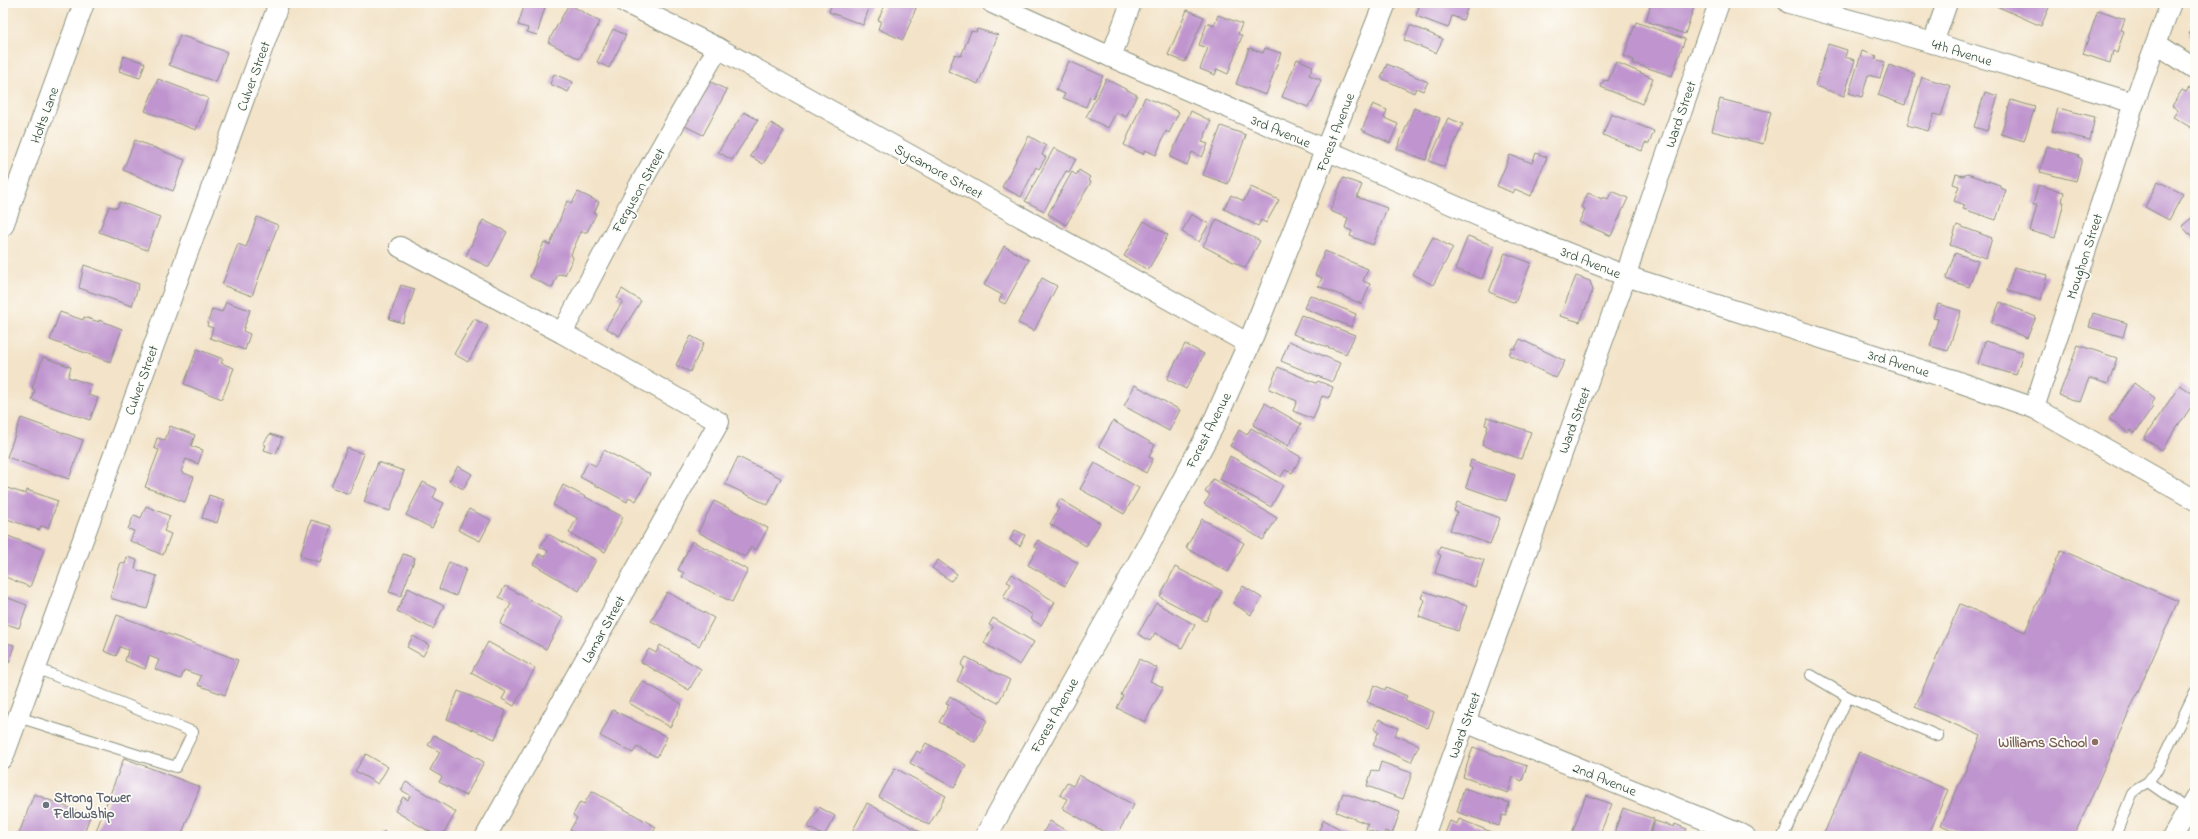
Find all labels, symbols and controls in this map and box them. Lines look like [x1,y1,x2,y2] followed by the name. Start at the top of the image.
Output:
[1929,34,1995,73] street label: 4th Avenue
[232,38,277,115] street label: Culver Street
[1660,78,1703,151] street label: Ward Street
[26,84,66,147] street label: Holts Lane
[1311,89,1361,176] street label: Forest Avenue
[1247,110,1314,155] street label: 3rd Avenue
[890,139,987,206] street label: Sycamore Street
[607,144,672,238] street label: Ferguson Street
[2062,211,2110,302] street label: Moughon Street
[1557,242,1624,285] street label: 3rd Avenue
[120,342,165,419] street label: Culver Street
[1865,345,1933,384] street label: 3rd Avenue
[1554,384,1597,457] street label: Ward Street
[1181,388,1238,473] street label: Forest Avenue
[577,592,632,667] street label: Lamar Street
[1026,674,1085,758] street label: Forest Avenue
[1444,689,1487,762] street label: Ward Street
[1998,733,2088,754] place label: Williams School
[2090,737,2100,747] marker: Williams School
[1569,758,1640,803] street label: 2nd Avenue
[53,788,131,825] place label: Strong Tower Fellowship
[41,800,51,810] marker: Strong Tower Fellowship

